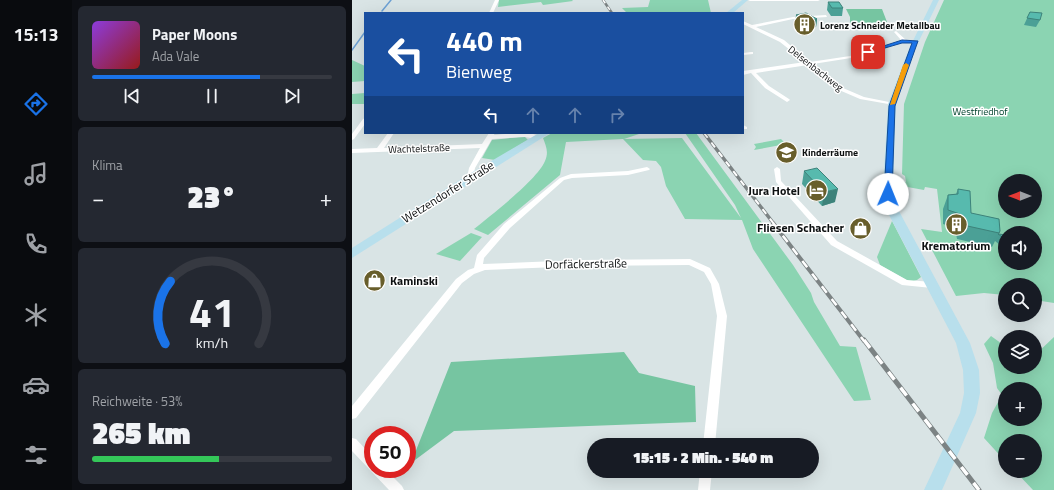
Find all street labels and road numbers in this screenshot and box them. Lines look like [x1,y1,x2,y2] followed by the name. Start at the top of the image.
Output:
[785,42,847,95] street label: Delsenbachweg
[388,140,450,157] street label: Wachtelstraße
[398,155,498,228] street label: Wetzendorfer Straße
[545,253,627,274] street label: Dorfäckerstraße

